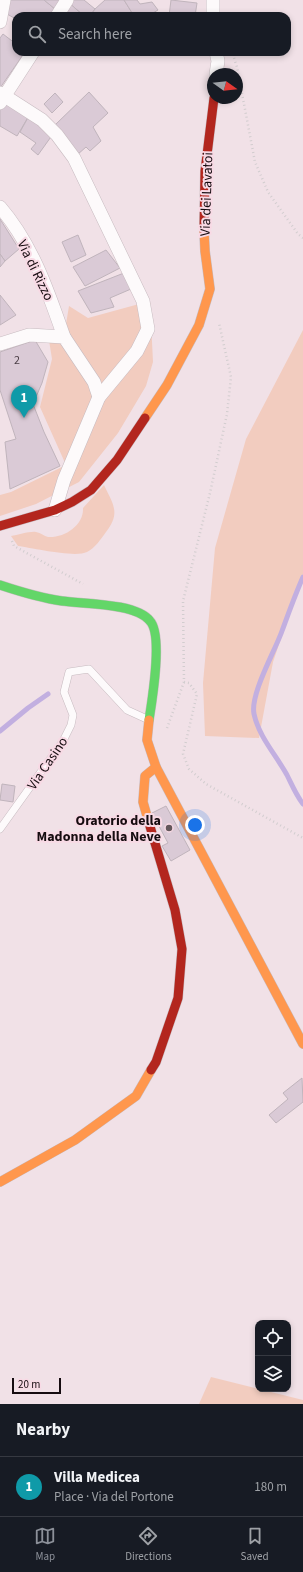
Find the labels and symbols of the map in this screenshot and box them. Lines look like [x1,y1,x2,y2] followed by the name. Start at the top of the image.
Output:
[207,68,243,104] north arrow
[196,152,218,236] street label: Via dei Lavatoi
[12,237,58,304] street label: Via di Rizzo
[14,352,20,369] house number: 2
[11,385,37,418] pin: 1
[23,733,73,794] street label: Via Casino
[37,811,161,847] place label: Oratorio della Madonna della Neve
[185,815,205,835] your location
[164,823,174,833] marker: Oratorio della Madonna della Neve
[12,1376,61,1395] scale bar

